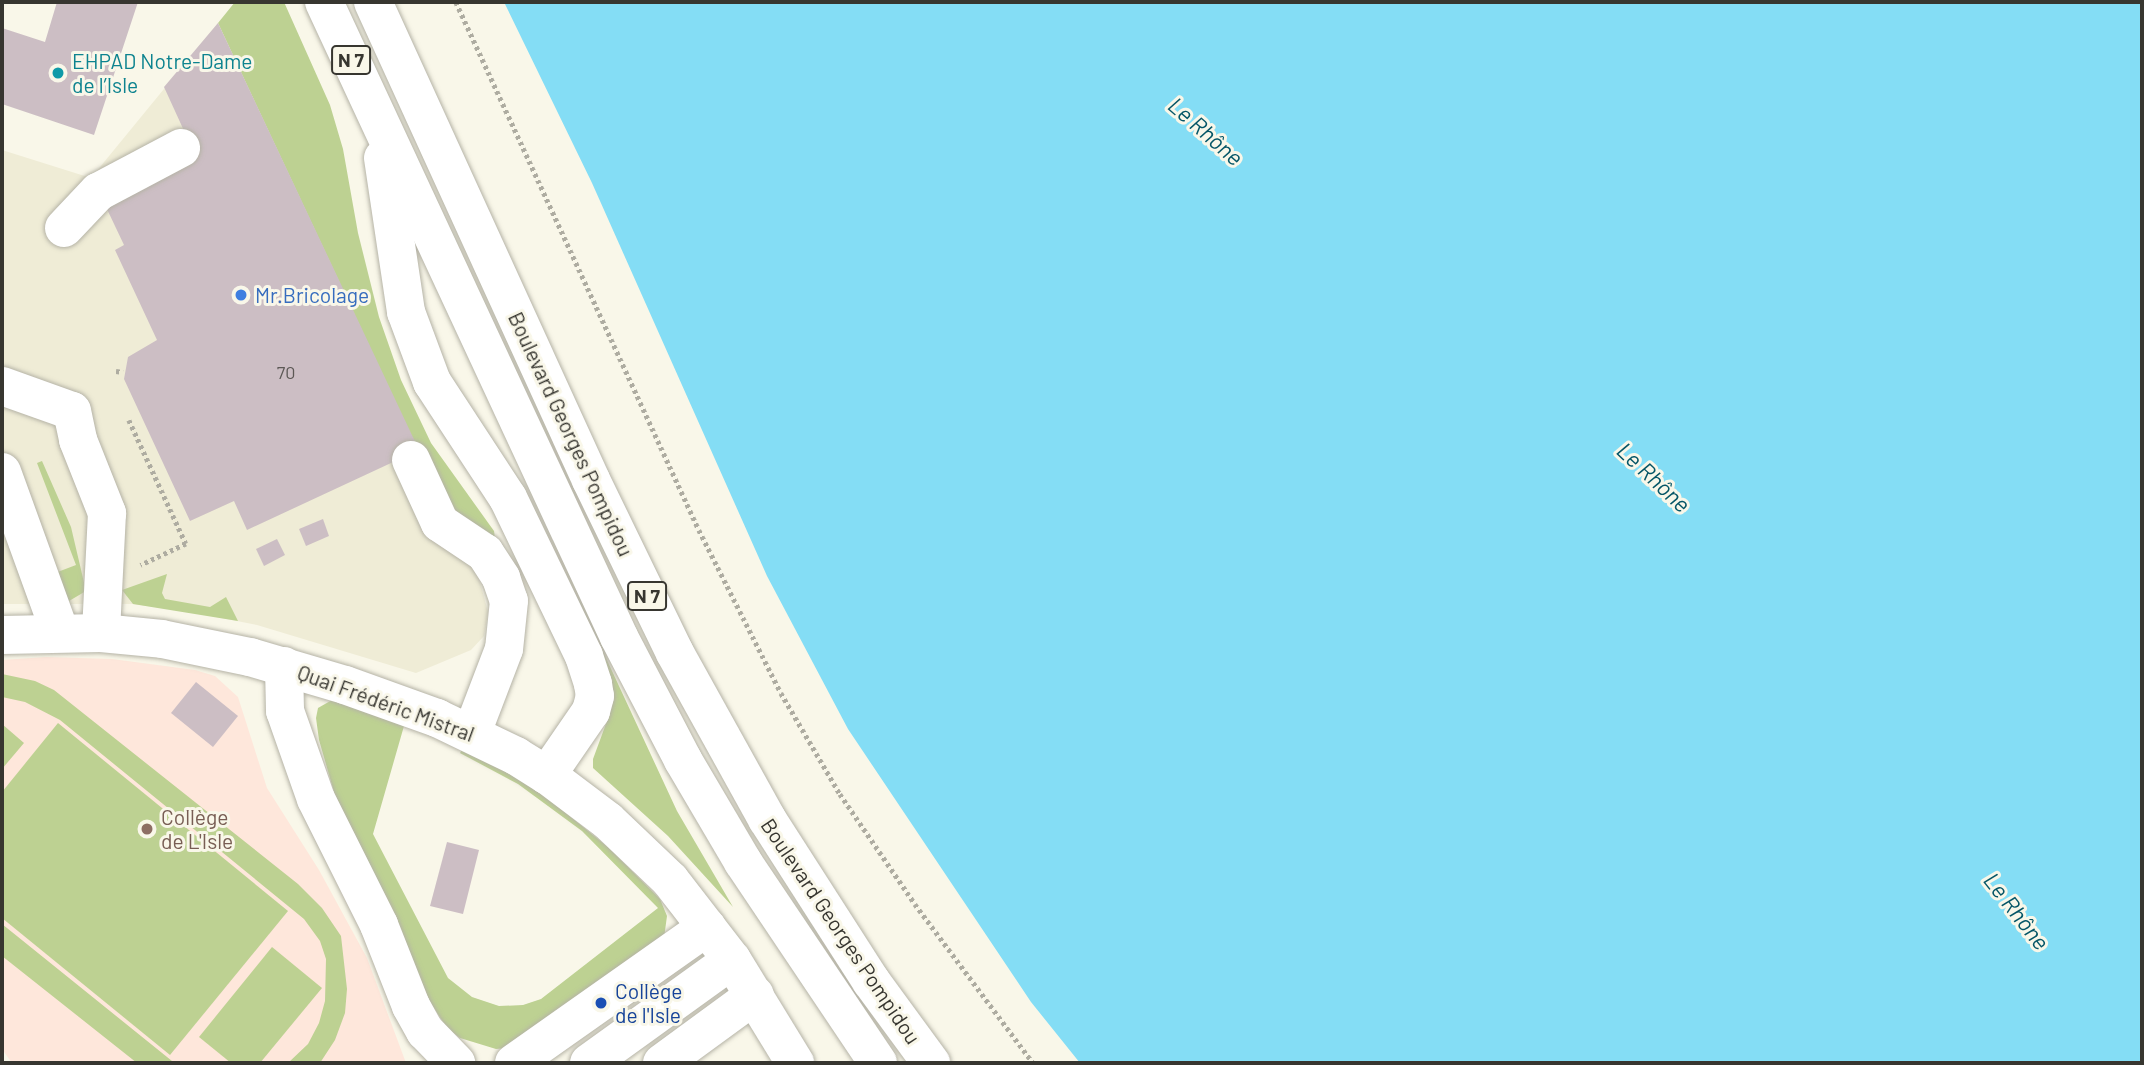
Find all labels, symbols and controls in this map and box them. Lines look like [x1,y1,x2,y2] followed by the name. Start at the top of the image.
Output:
[330,44,372,76] road number: N 7
[72,48,252,98] place label: EHPAD Notre-Dame de l’Isle
[50,65,66,81] marker: EHPAD Notre-Dame de l’Isle
[1163,91,1249,171] water label: Le Rhône
[255,282,369,308] place label: Mr.Bricolage
[233,287,249,303] marker: Mr.Bricolage
[503,308,639,560] street label: Boulevard Georges Pompidou
[277,361,295,383] house number: 70
[1612,436,1696,518] water label: Le Rhône
[626,580,668,611] road number: N 7
[294,659,478,747] street label: Quai Frédéric Mistral
[161,804,233,854] place label: Collège de L'Isle
[756,813,926,1049] street label: Boulevard Georges Pompidou
[139,821,155,837] marker: Collège de L'Isle
[1978,867,2056,955] water label: Le Rhône
[615,978,682,1028] place label: Collège de l'Isle
[593,995,609,1011] marker: Collège de l'Isle

